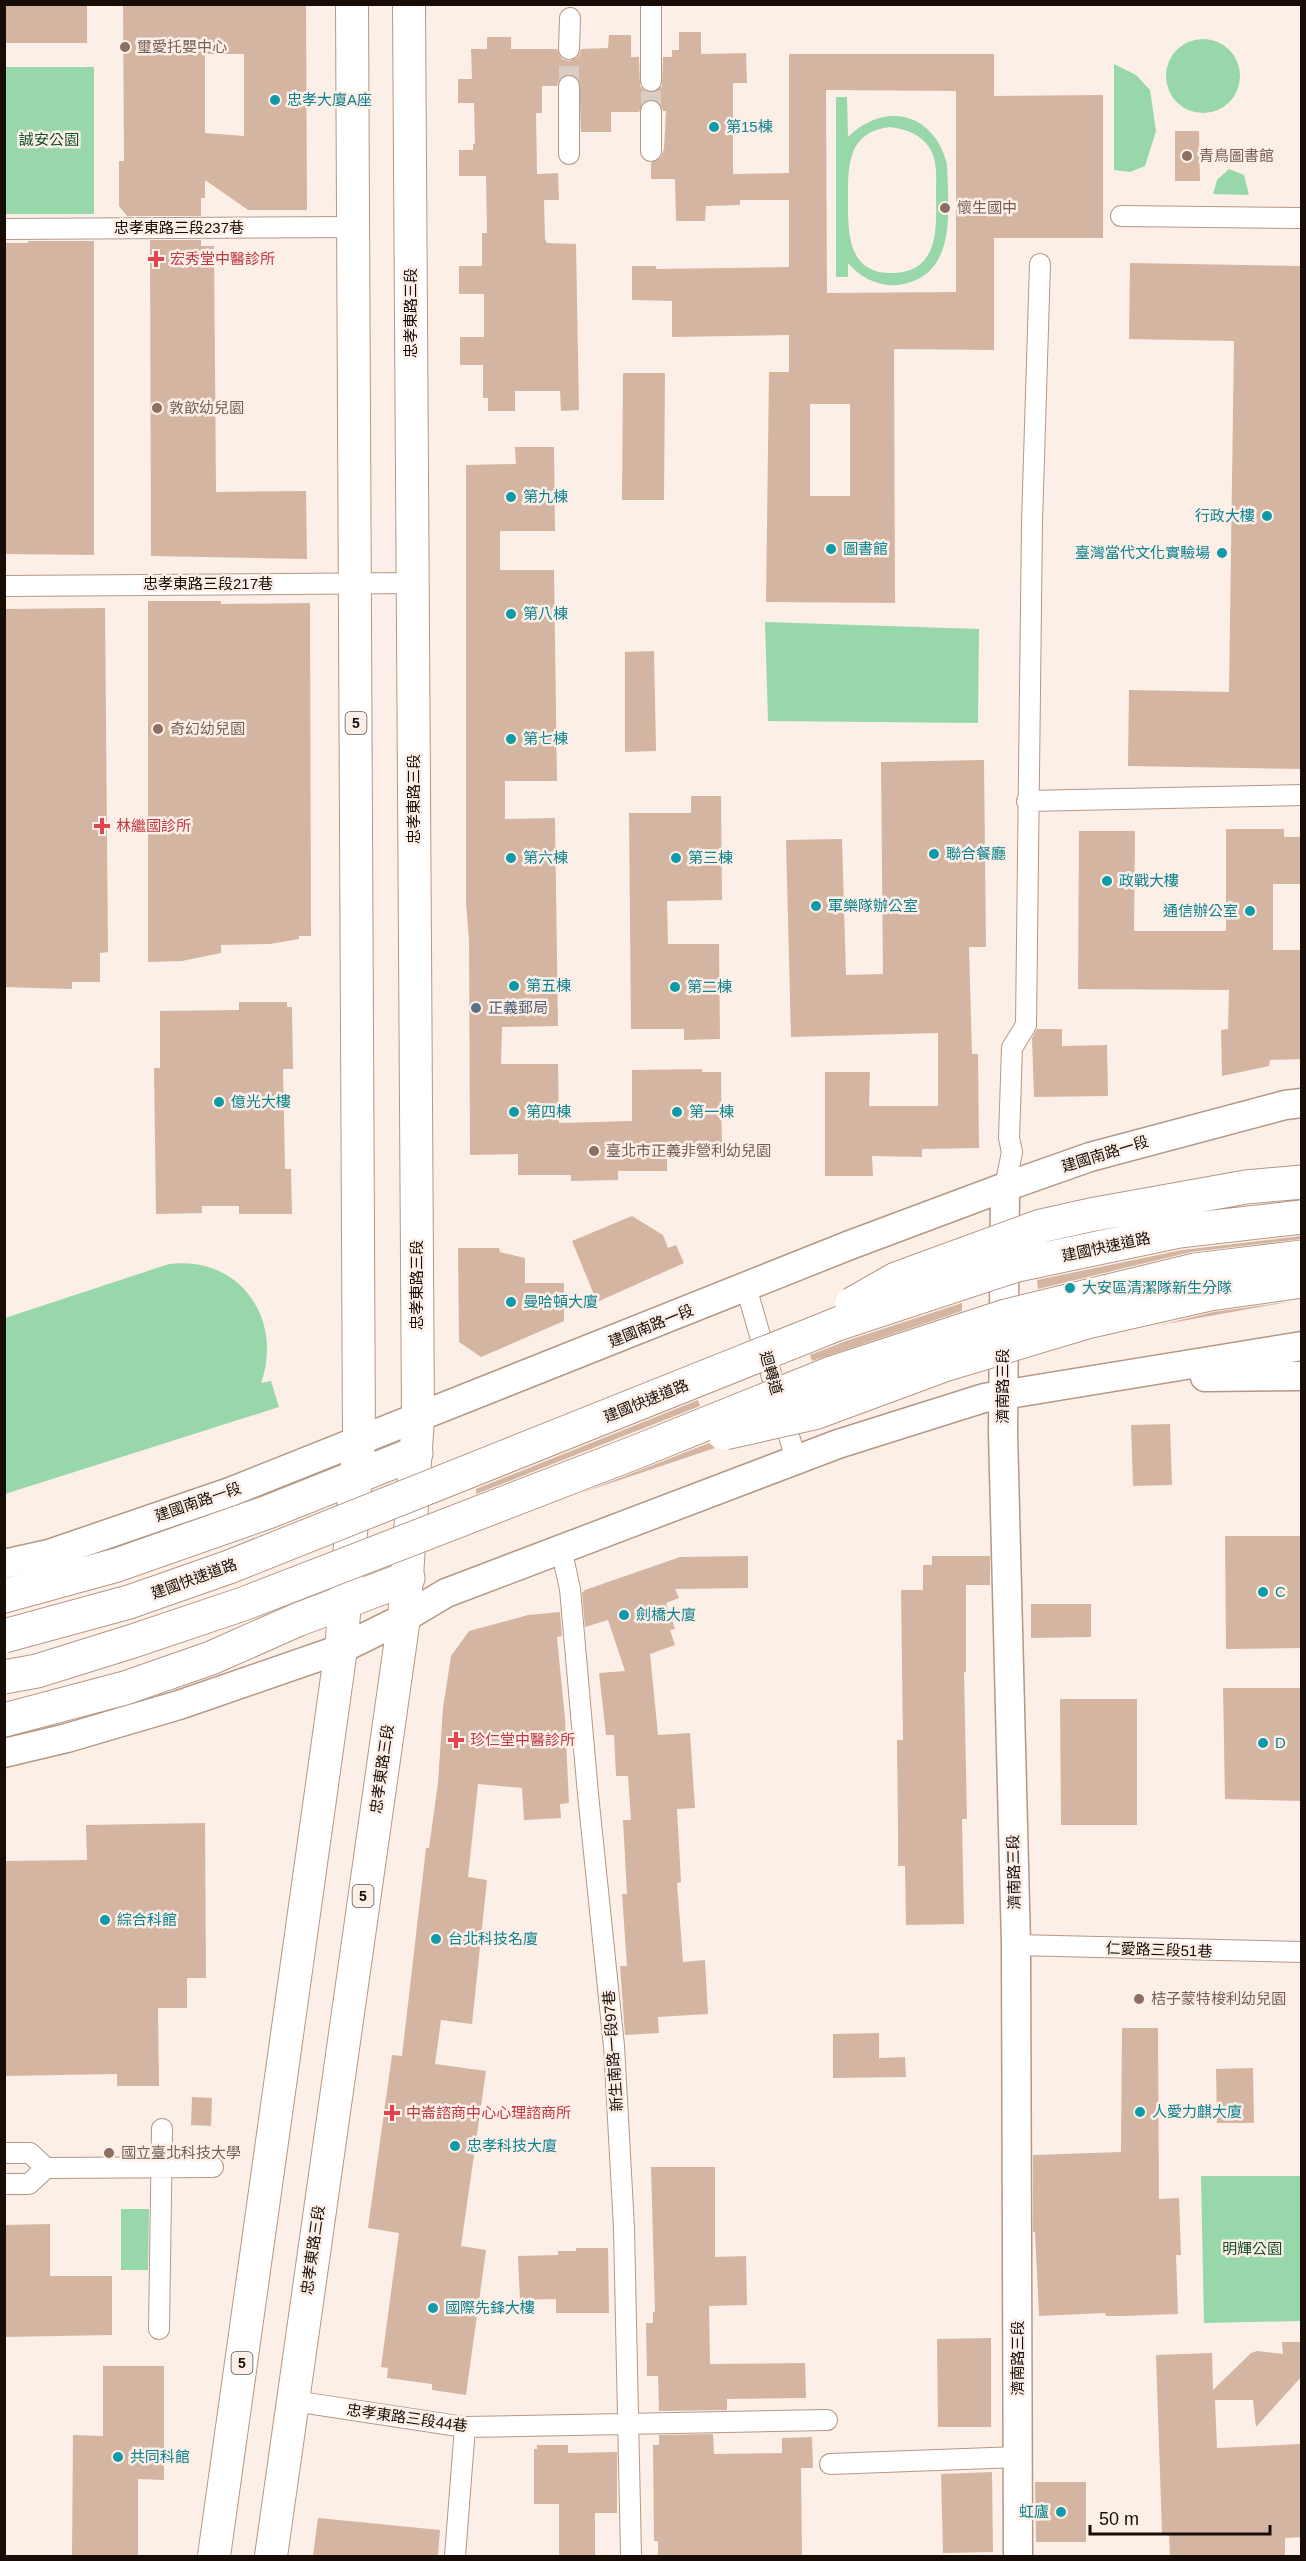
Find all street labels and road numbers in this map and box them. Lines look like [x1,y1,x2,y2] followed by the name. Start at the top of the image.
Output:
[114,219,244,236] street label: 忠孝東路三段237巷
[402,268,419,358] street label: 忠孝東路三段
[143,575,273,592] street label: 忠孝東路三段217巷
[346,712,366,734] road number: 5
[405,754,422,844] street label: 忠孝東路三段
[1059,1132,1150,1175] street label: 建國南路一段
[1060,1229,1152,1264] street label: 建國快速道路
[408,1240,425,1330] street label: 忠孝東路三段
[606,1301,696,1350] street label: 建國南路一段
[994,1348,1011,1424] street label: 濟南路三段
[757,1349,786,1397] street label: 迴轉道
[601,1376,691,1425] street label: 建國快速道路
[153,1479,243,1524] street label: 建國南路一段
[149,1555,239,1602] street label: 建國快速道路
[367,1723,396,1815] street label: 忠孝東路三段
[1004,1834,1023,1910] street label: 濟南路三段
[352,1885,374,1907] road number: 5
[1105,1939,1213,1960] street label: 仁愛路三段51巷
[600,1990,625,2112] street label: 新生南路一段97巷
[298,2204,327,2296] street label: 忠孝東路三段
[1009,2320,1026,2396] street label: 濟南路三段
[232,2352,252,2374] road number: 5
[346,2401,469,2434] street label: 忠孝東路三段44巷

